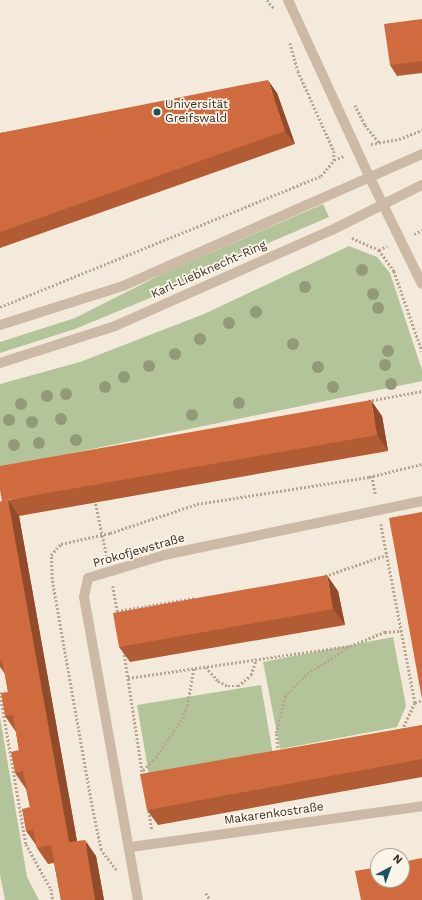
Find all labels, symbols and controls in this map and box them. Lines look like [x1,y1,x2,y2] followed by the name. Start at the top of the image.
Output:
[165,98,228,126] place label: Universität Greifswald
[152,107,162,117] marker: Universität Greifswald
[149,238,269,302] street label: Karl-Liebknecht-Ring
[92,531,186,571] street label: Prokofjewstraße
[223,800,325,828] street label: Makarenkostraße
[370,848,410,888] north arrow
[390,852,405,867] text: N

